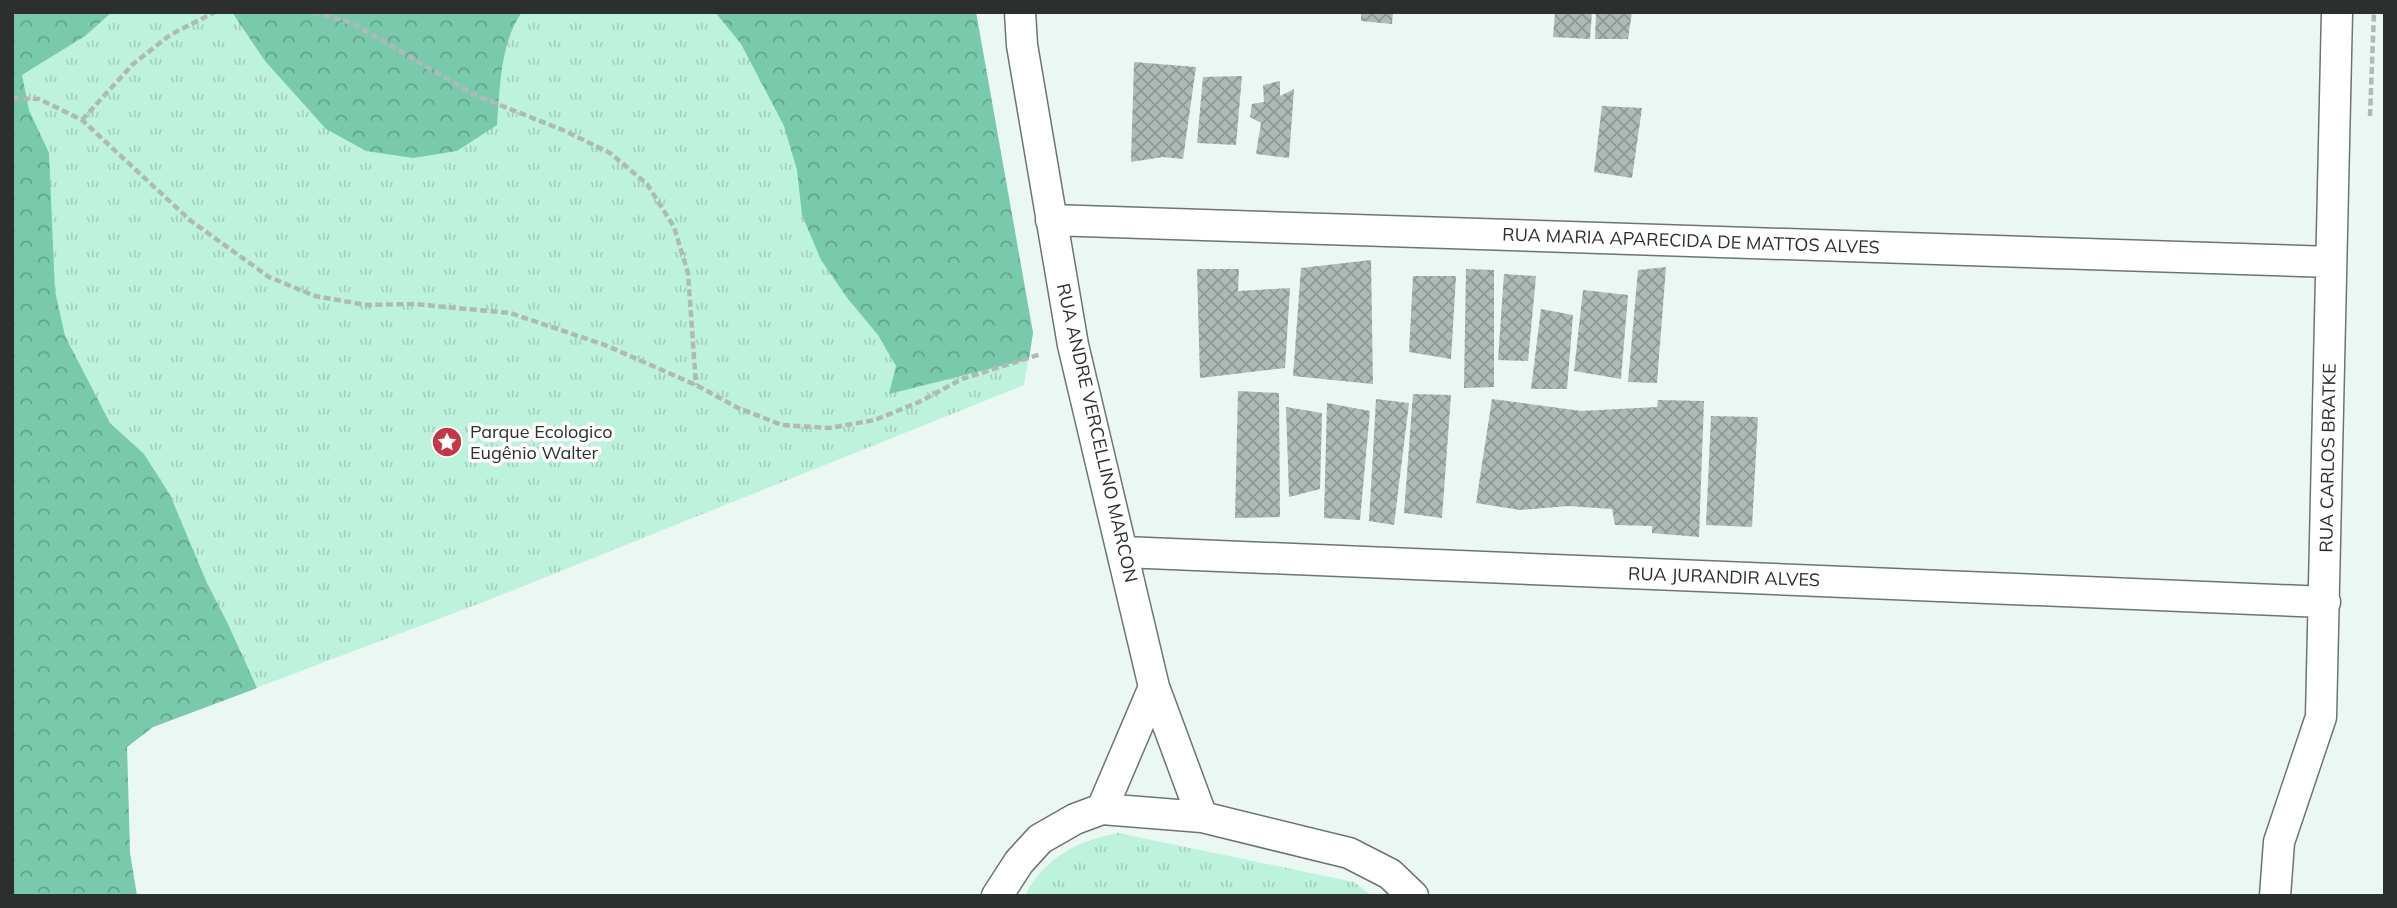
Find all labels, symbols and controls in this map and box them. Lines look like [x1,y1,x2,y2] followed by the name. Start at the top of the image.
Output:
[1502,222,1880,259] street label: RUA MARIA APARECIDA DE MATTOS ALVES
[1052,281,1143,585] street label: RUA ANDRE VERCELLINO MARCON
[2314,363,2341,553] street label: RUA CARLOS BRATKE
[470,420,612,464] place label: Parque Ecologico Eugênio Walter
[430,425,464,459] place icon: Parque Ecologico Eugênio Walter
[1628,562,1820,591] street label: RUA JURANDIR ALVES

